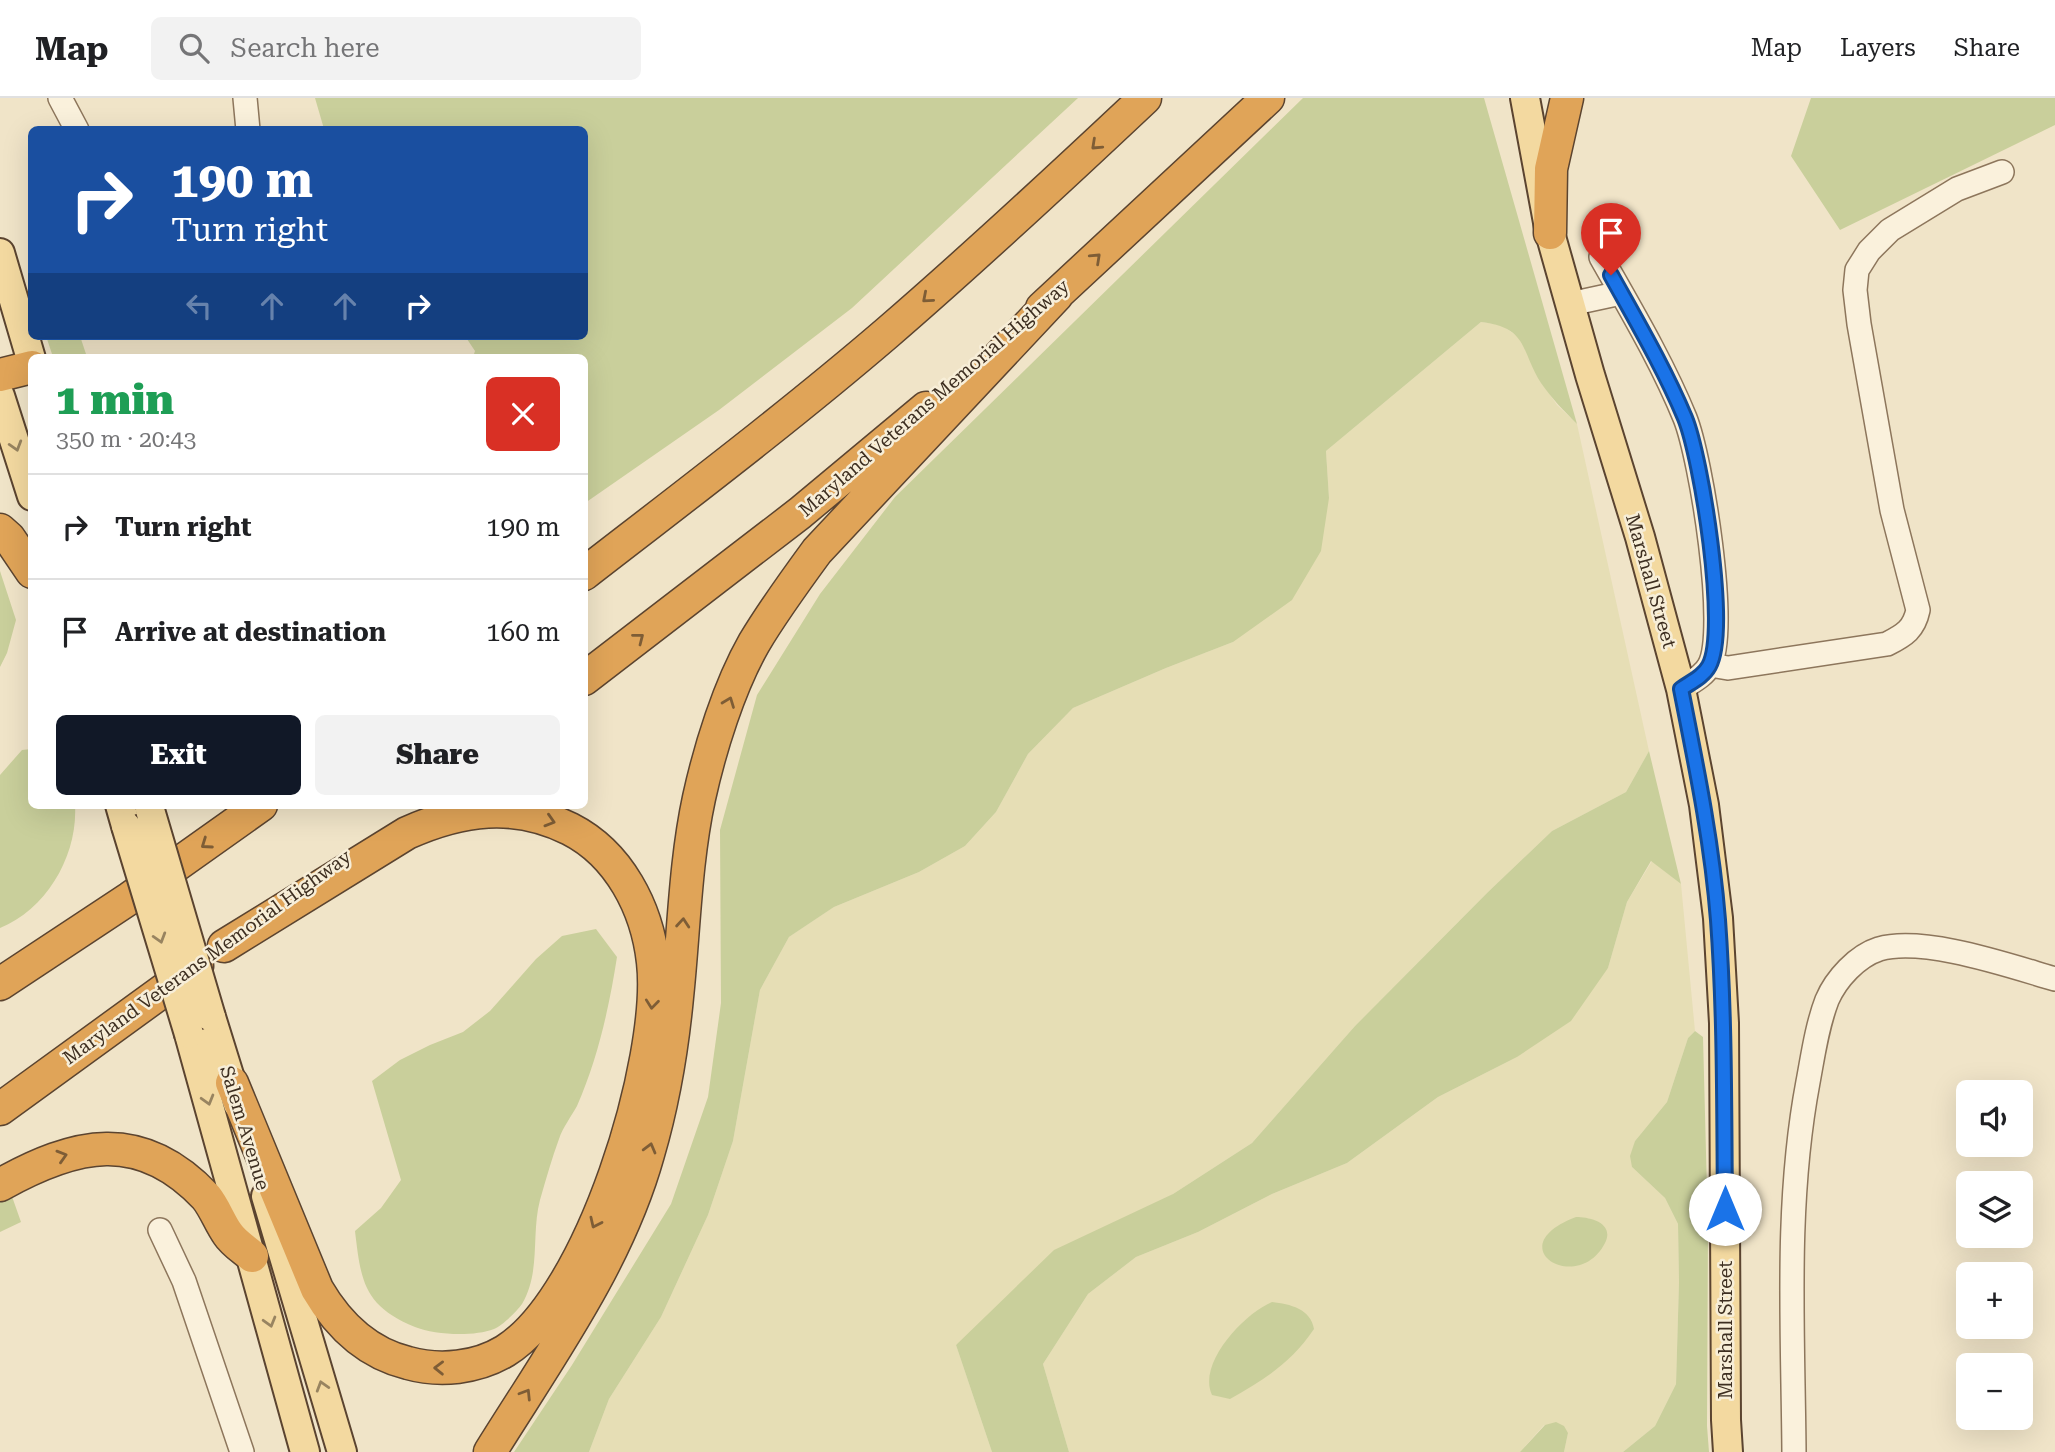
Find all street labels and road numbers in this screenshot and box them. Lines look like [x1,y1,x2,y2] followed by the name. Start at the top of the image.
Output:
[794,274,1074,522] street label: Maryland Veterans Memorial Highway
[1621,511,1681,651] street label: Marshall Street
[58,844,356,1069] street label: Maryland Veterans Memorial Highway
[215,1063,275,1193] street label: Salem Avenue
[1714,1261,1737,1399] street label: Marshall Street

